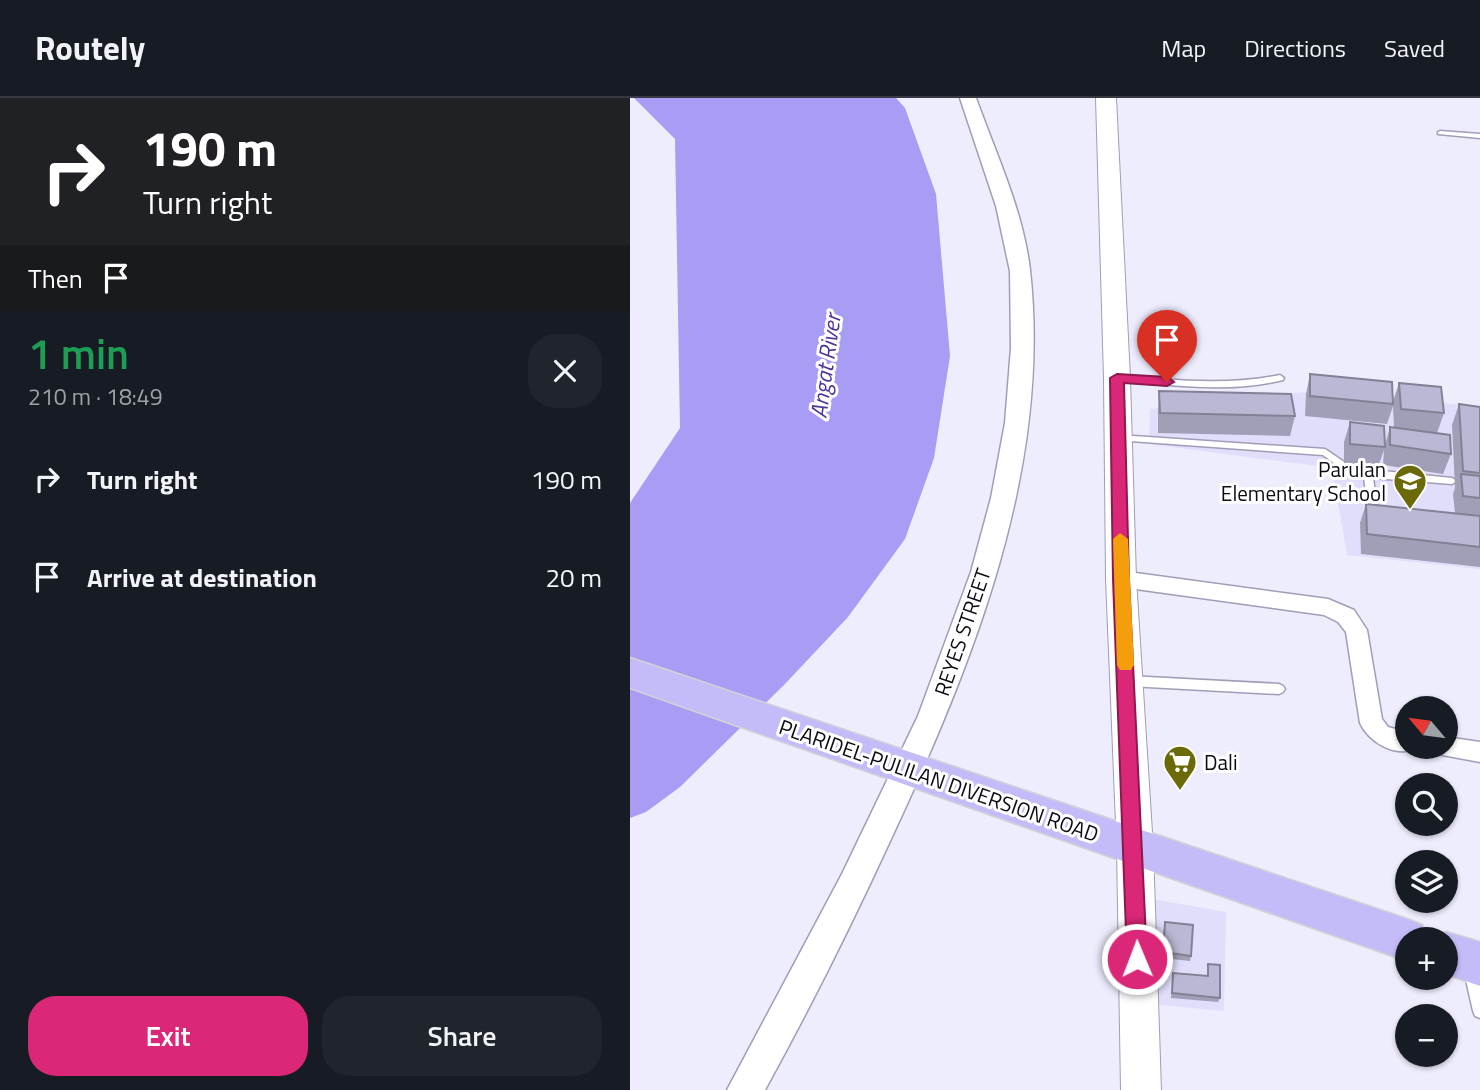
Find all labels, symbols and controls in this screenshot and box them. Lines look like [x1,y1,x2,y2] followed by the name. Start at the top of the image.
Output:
[35,23,145,73] text: Routely
[1161,30,1206,66] text: Map
[1244,30,1346,66] text: Directions
[1384,30,1445,66] text: Saved
[143,110,277,185] text: 190 m
[28,126,119,217] icon: right
[143,178,272,226] text: Turn right
[28,259,83,298] text: Then
[97,259,135,297] icon: arrive
[800,309,850,420] water label: Angat River
[1137,310,1197,382] pin
[28,321,129,385] text: 1 min
[1148,321,1186,359] icon: arrive
[528,334,602,408] button: close
[28,379,163,414] text: 210 m · 18:49
[1221,453,1386,509] place label: Parulan Elementary School
[28,460,66,498] icon: right
[87,460,198,499] text: Turn right
[531,460,602,499] text: 190 m
[1391,462,1429,511] school or university icon: Parulan Elementary School
[28,558,66,596] icon: arrive
[87,558,317,597] text: Arrive at destination
[545,558,602,597] text: 20 m
[925,564,999,700] street label: REYES STREET
[1395,696,1458,760] north arrow
[1395,696,1458,1067] map controls
[775,710,1103,850] street label: PLARIDEL-PULILAN DIVERSION ROAD
[1161,743,1199,792] supermarket icon: Dali
[1204,746,1238,778] place label: Dali
[1395,773,1458,836] button: search
[1395,850,1458,913] button: layers
[1100,922,1174,996] position arrow
[1395,927,1458,990] button: +
[28,996,308,1076] button: Exit
[322,996,602,1076] button: Share
[1395,1004,1458,1067] button: −

